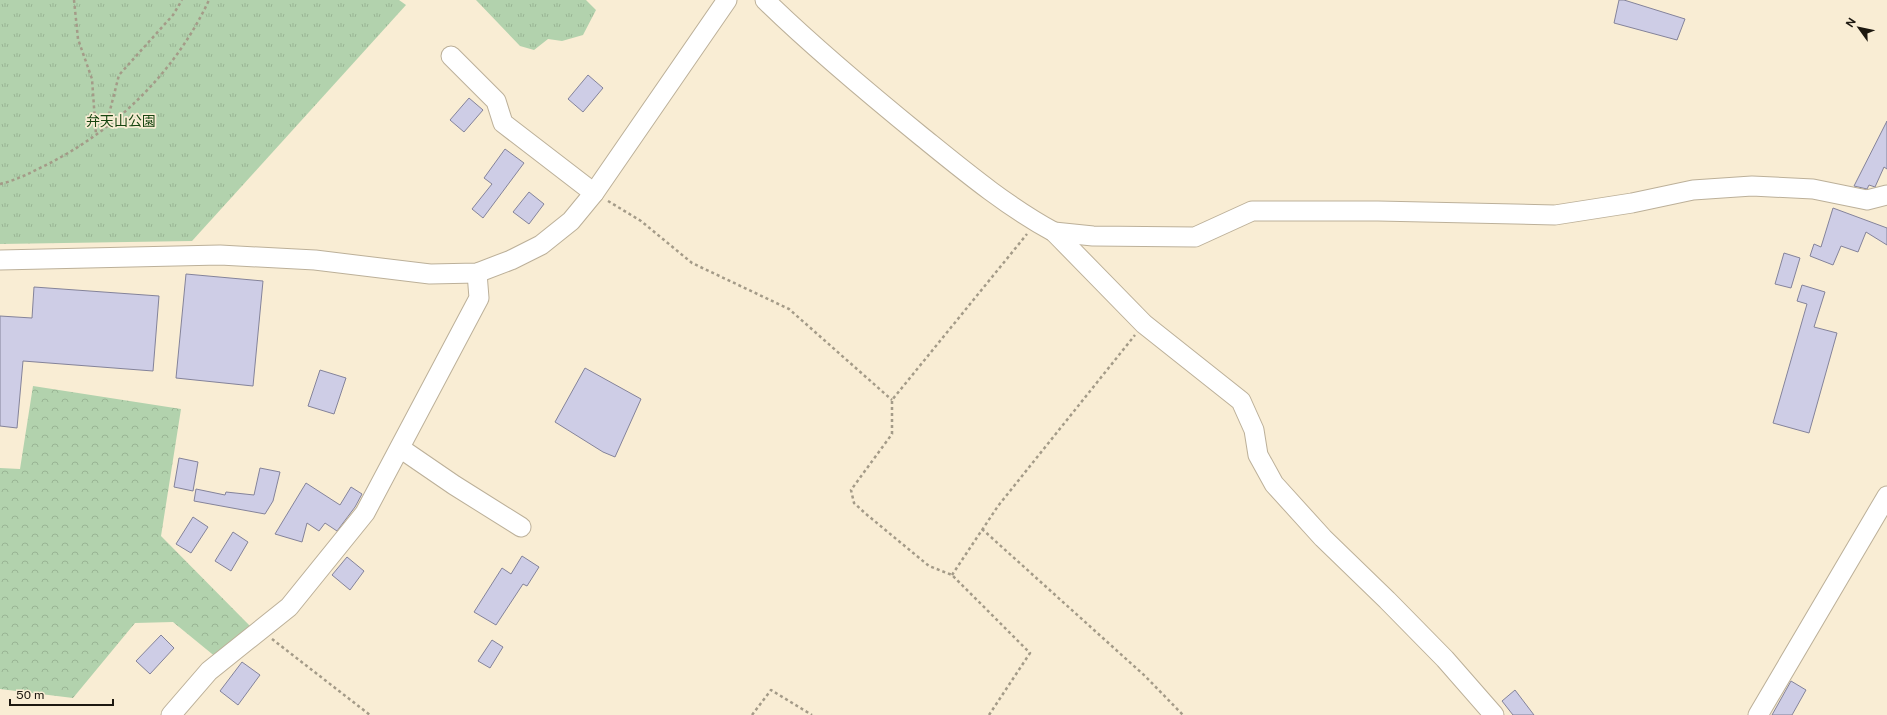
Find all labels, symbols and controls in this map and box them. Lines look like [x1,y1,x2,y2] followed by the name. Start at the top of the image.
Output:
[1839,8,1879,48] north arrow
[1843,16,1858,29] text: N
[86,113,156,129] park label: 弁天山公園
[10,681,113,707] scale bar
[16,688,44,702] text: 50 m

